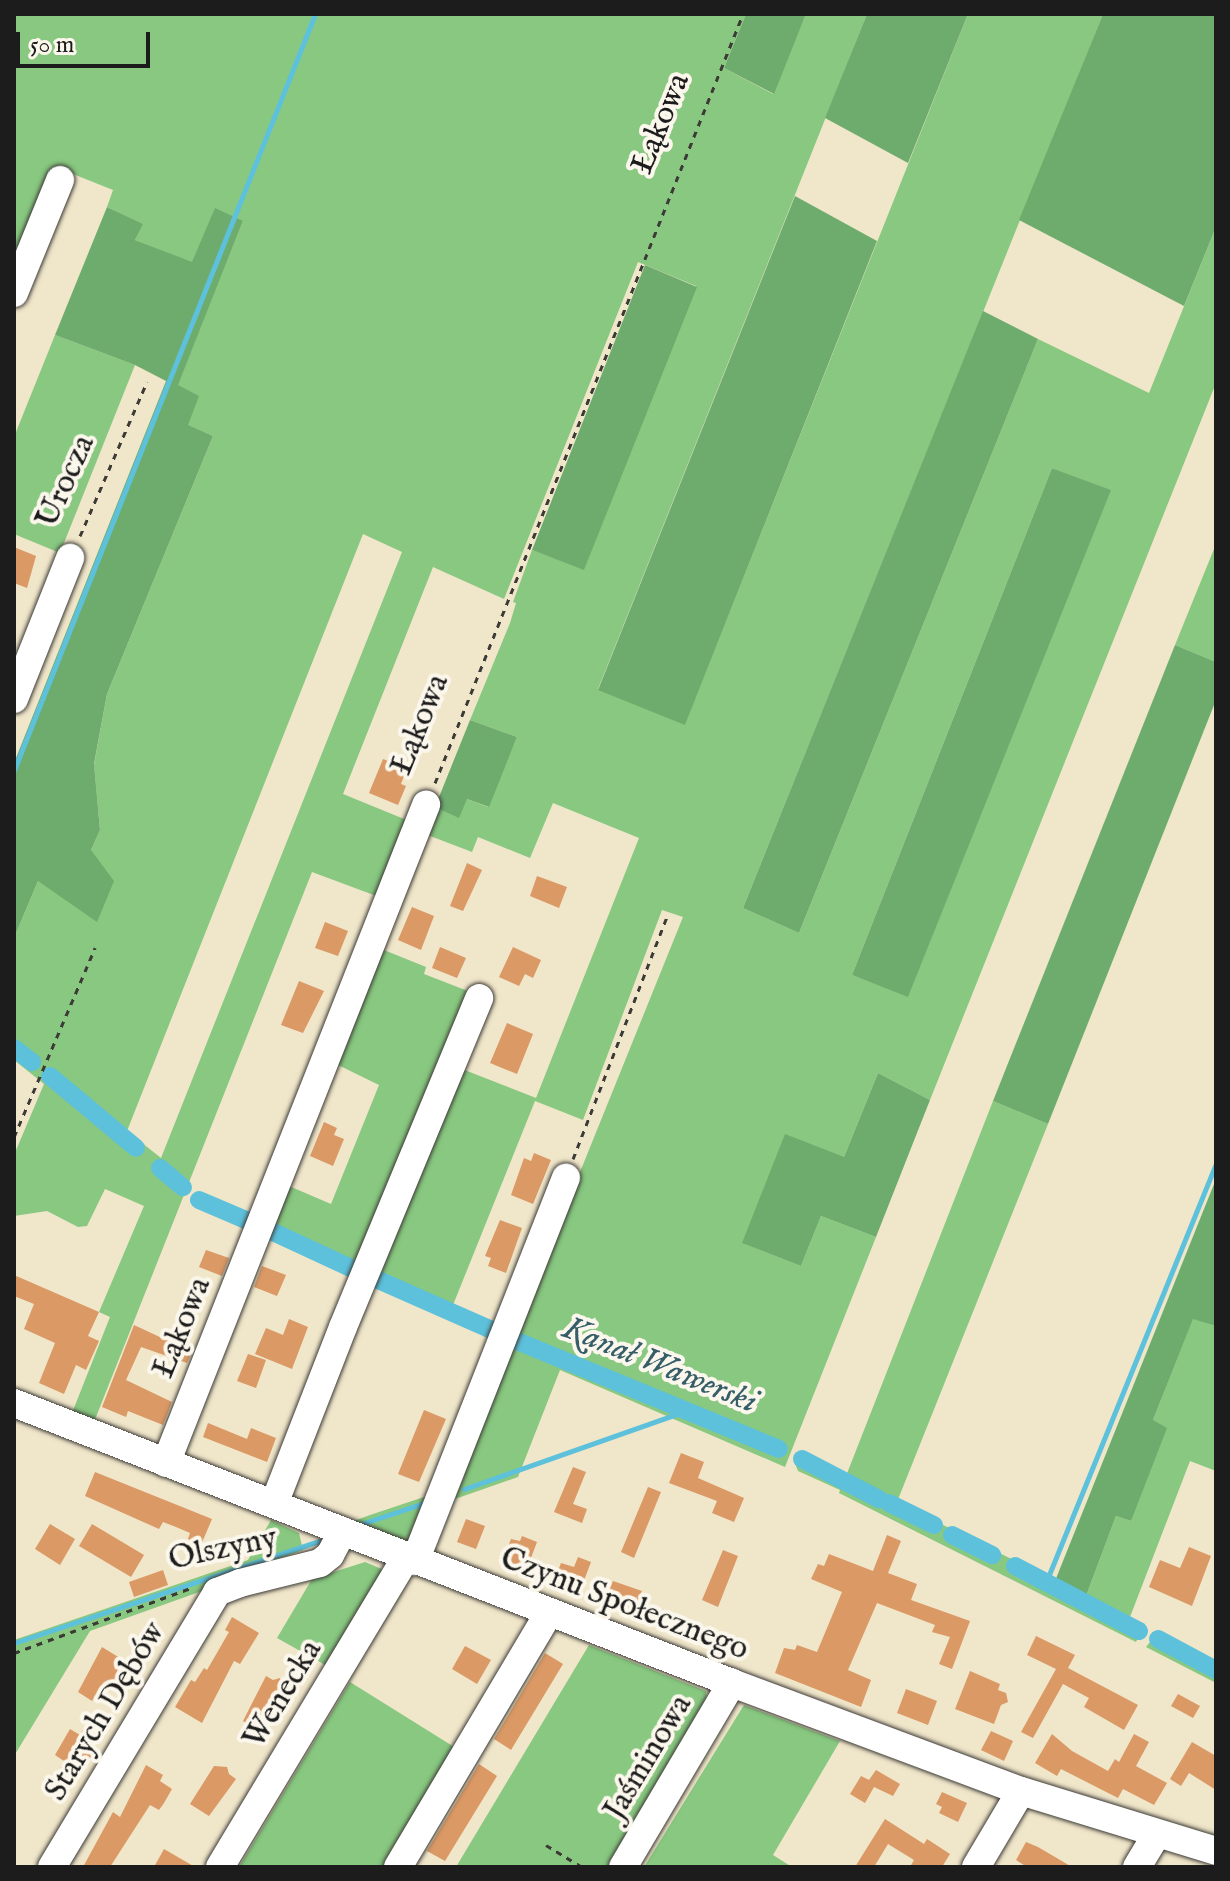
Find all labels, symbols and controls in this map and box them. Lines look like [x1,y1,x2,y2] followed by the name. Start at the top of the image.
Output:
[20,16,154,66] scale bar
[30,30,74,61] text: 50 m
[624,68,700,180] street label: Łąkowa
[30,430,104,534] street label: Urocza
[383,669,459,781] street label: Łąkowa
[145,1272,221,1384] street label: Łąkowa
[557,1308,763,1422] water label: Kanał Wawerski
[165,1520,281,1580] street label: Olszyny
[495,1540,753,1670] street label: Czynu Społecznego
[38,1616,174,1808] street label: Starych Dębów
[237,1634,331,1756] street label: Wenecka
[597,1688,701,1828] street label: Jaśminowa

